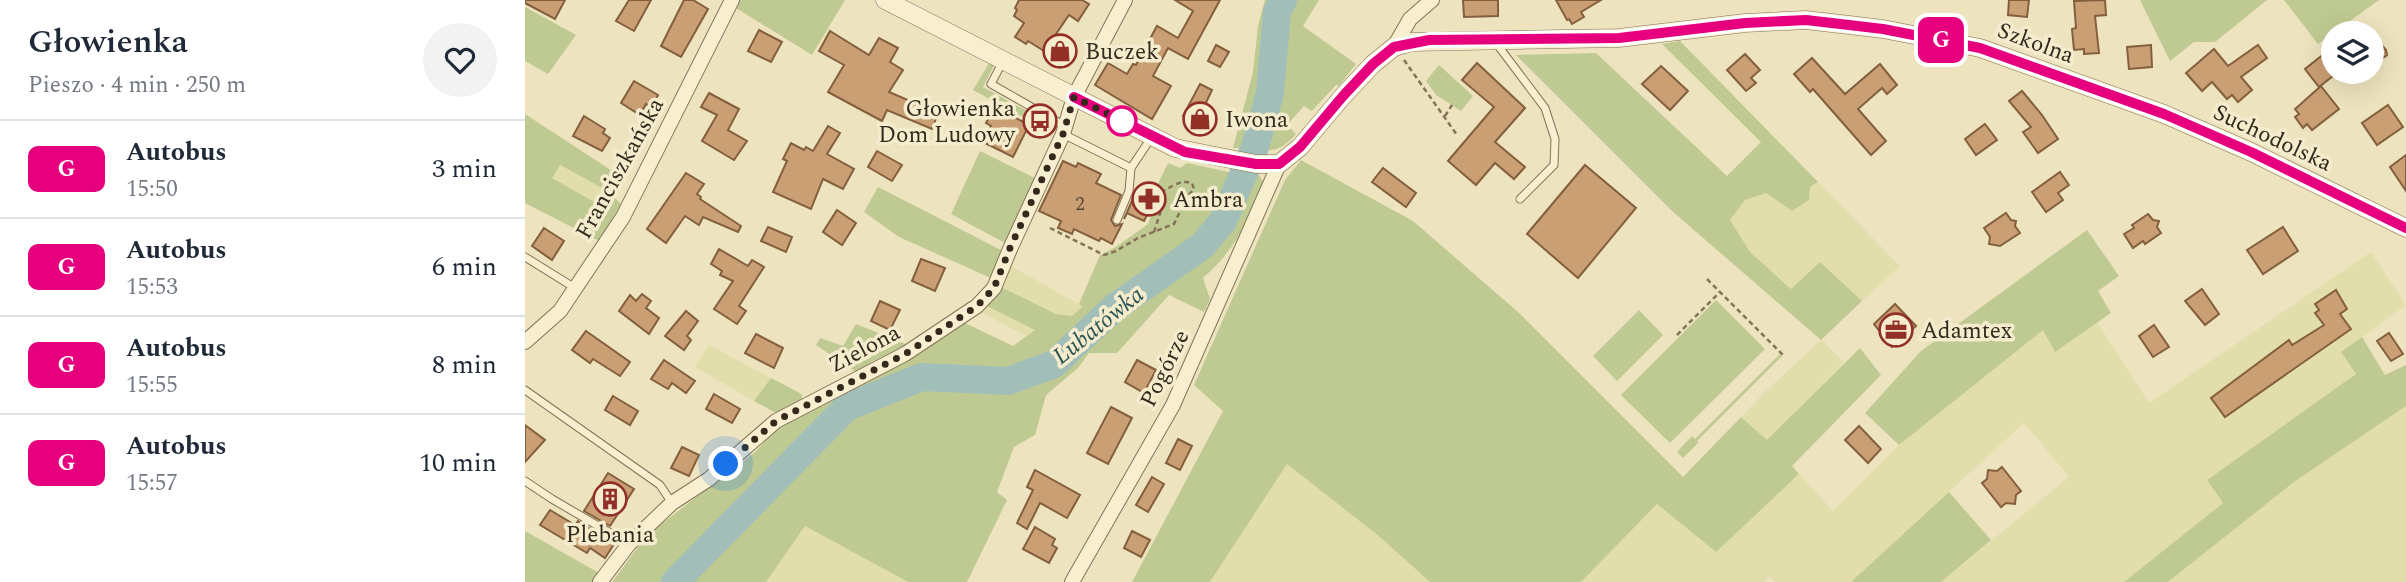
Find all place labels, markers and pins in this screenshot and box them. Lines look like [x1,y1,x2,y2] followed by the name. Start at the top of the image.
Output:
[1041,32,1079,70] shop icon: Buczek
[1085,35,1159,70] place label: Buczek
[878,92,1016,153] place label: Głowienka Dom Ludowy
[1181,100,1219,138] shop icon: Iwona
[1021,102,1059,140] bus stop icon: Głowienka Dom Ludowy
[1225,103,1288,138] place label: Iwona
[1107,106,1137,136] unlabelled marker
[1130,180,1168,218] pharmacy icon: Ambra
[1173,183,1243,218] place label: Ambra
[1877,311,1915,349] office icon: Adamtex
[1921,314,2012,349] place label: Adamtex
[591,480,629,518] building icon: Plebania
[566,518,654,553] place label: Plebania

